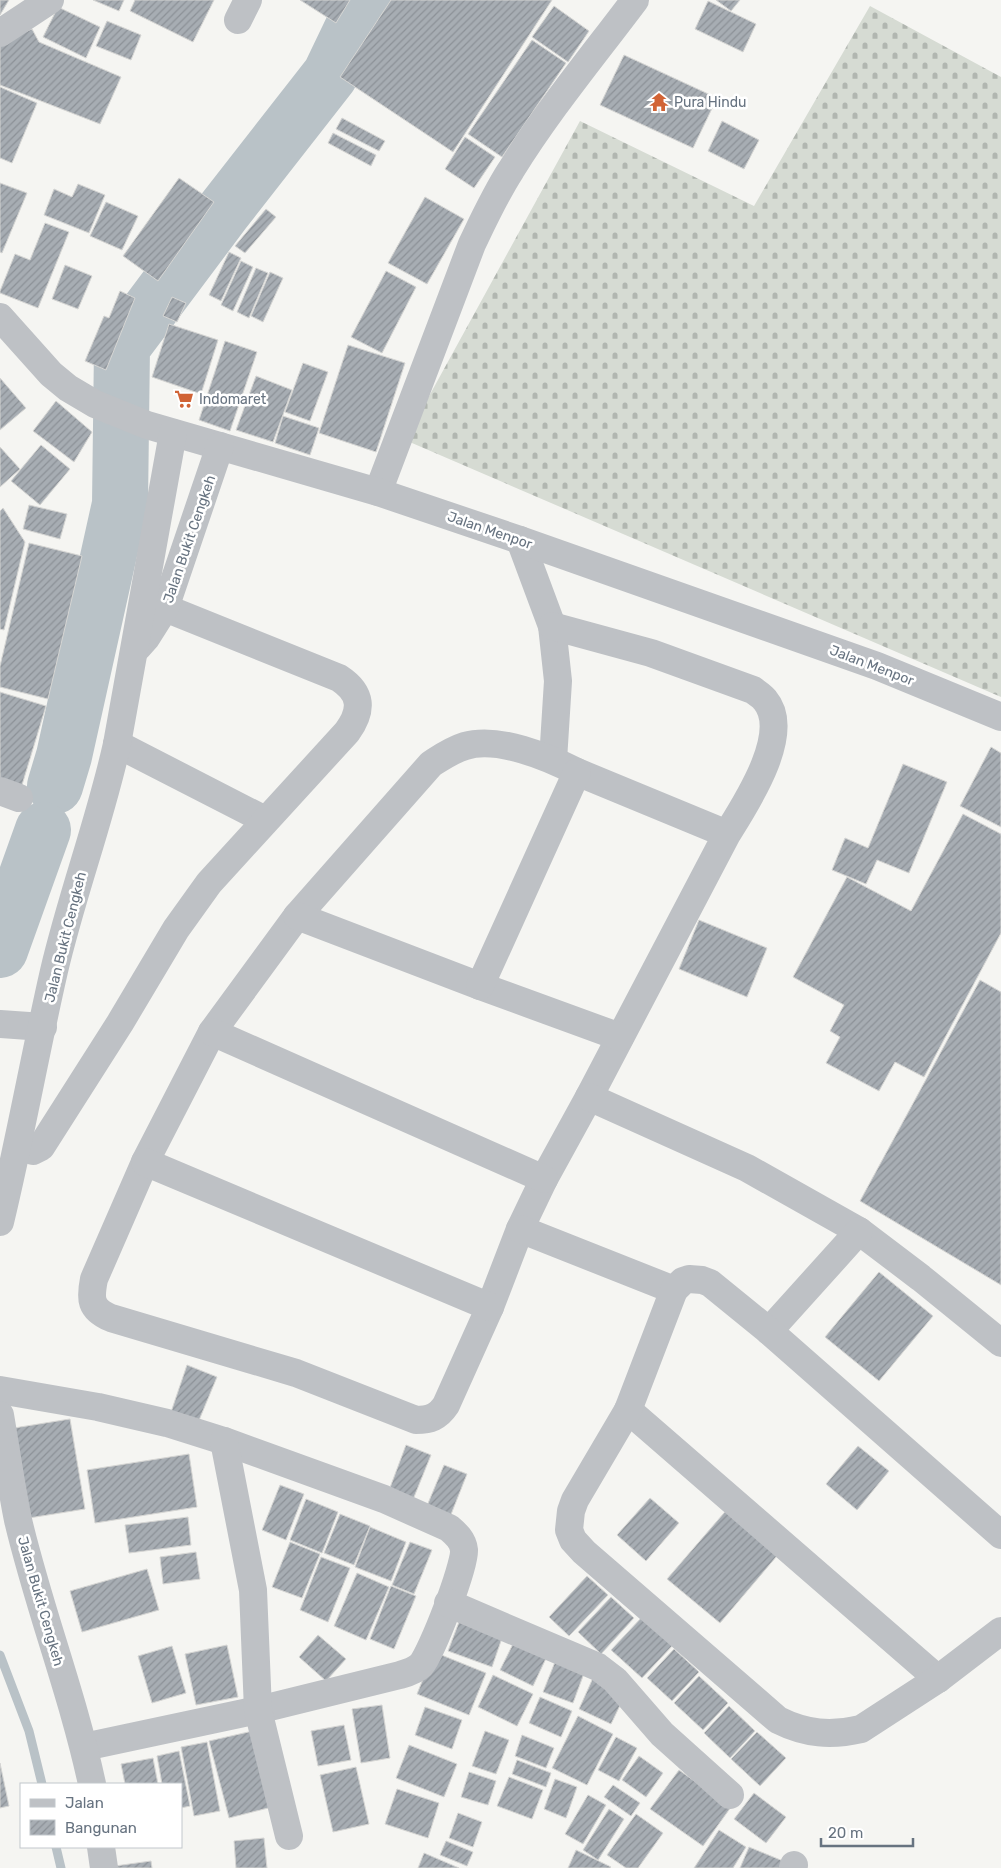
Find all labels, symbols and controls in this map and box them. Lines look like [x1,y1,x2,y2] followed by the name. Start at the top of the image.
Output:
[648,91,670,113] temple icon: Pura Hindu
[674,94,746,111] place label: Pura Hindu
[173,388,195,410] supermarket icon: Indomaret
[199,391,267,408] place label: Indomaret
[160,473,219,605] street label: Jalan Bukit Cengkeh
[445,508,535,553] street label: Jalan Menpor
[827,642,917,690] street label: Jalan Menpor
[41,870,90,1004] street label: Jalan Bukit Cengkeh
[14,1534,67,1668] street label: Jalan Bukit Cengkeh
[20,1783,182,1848] legend
[65,1794,104,1812] text: Jalan
[821,1816,914,1848] scale bar
[65,1819,137,1837] text: Bangunan
[828,1824,863,1842] text: 20 m

